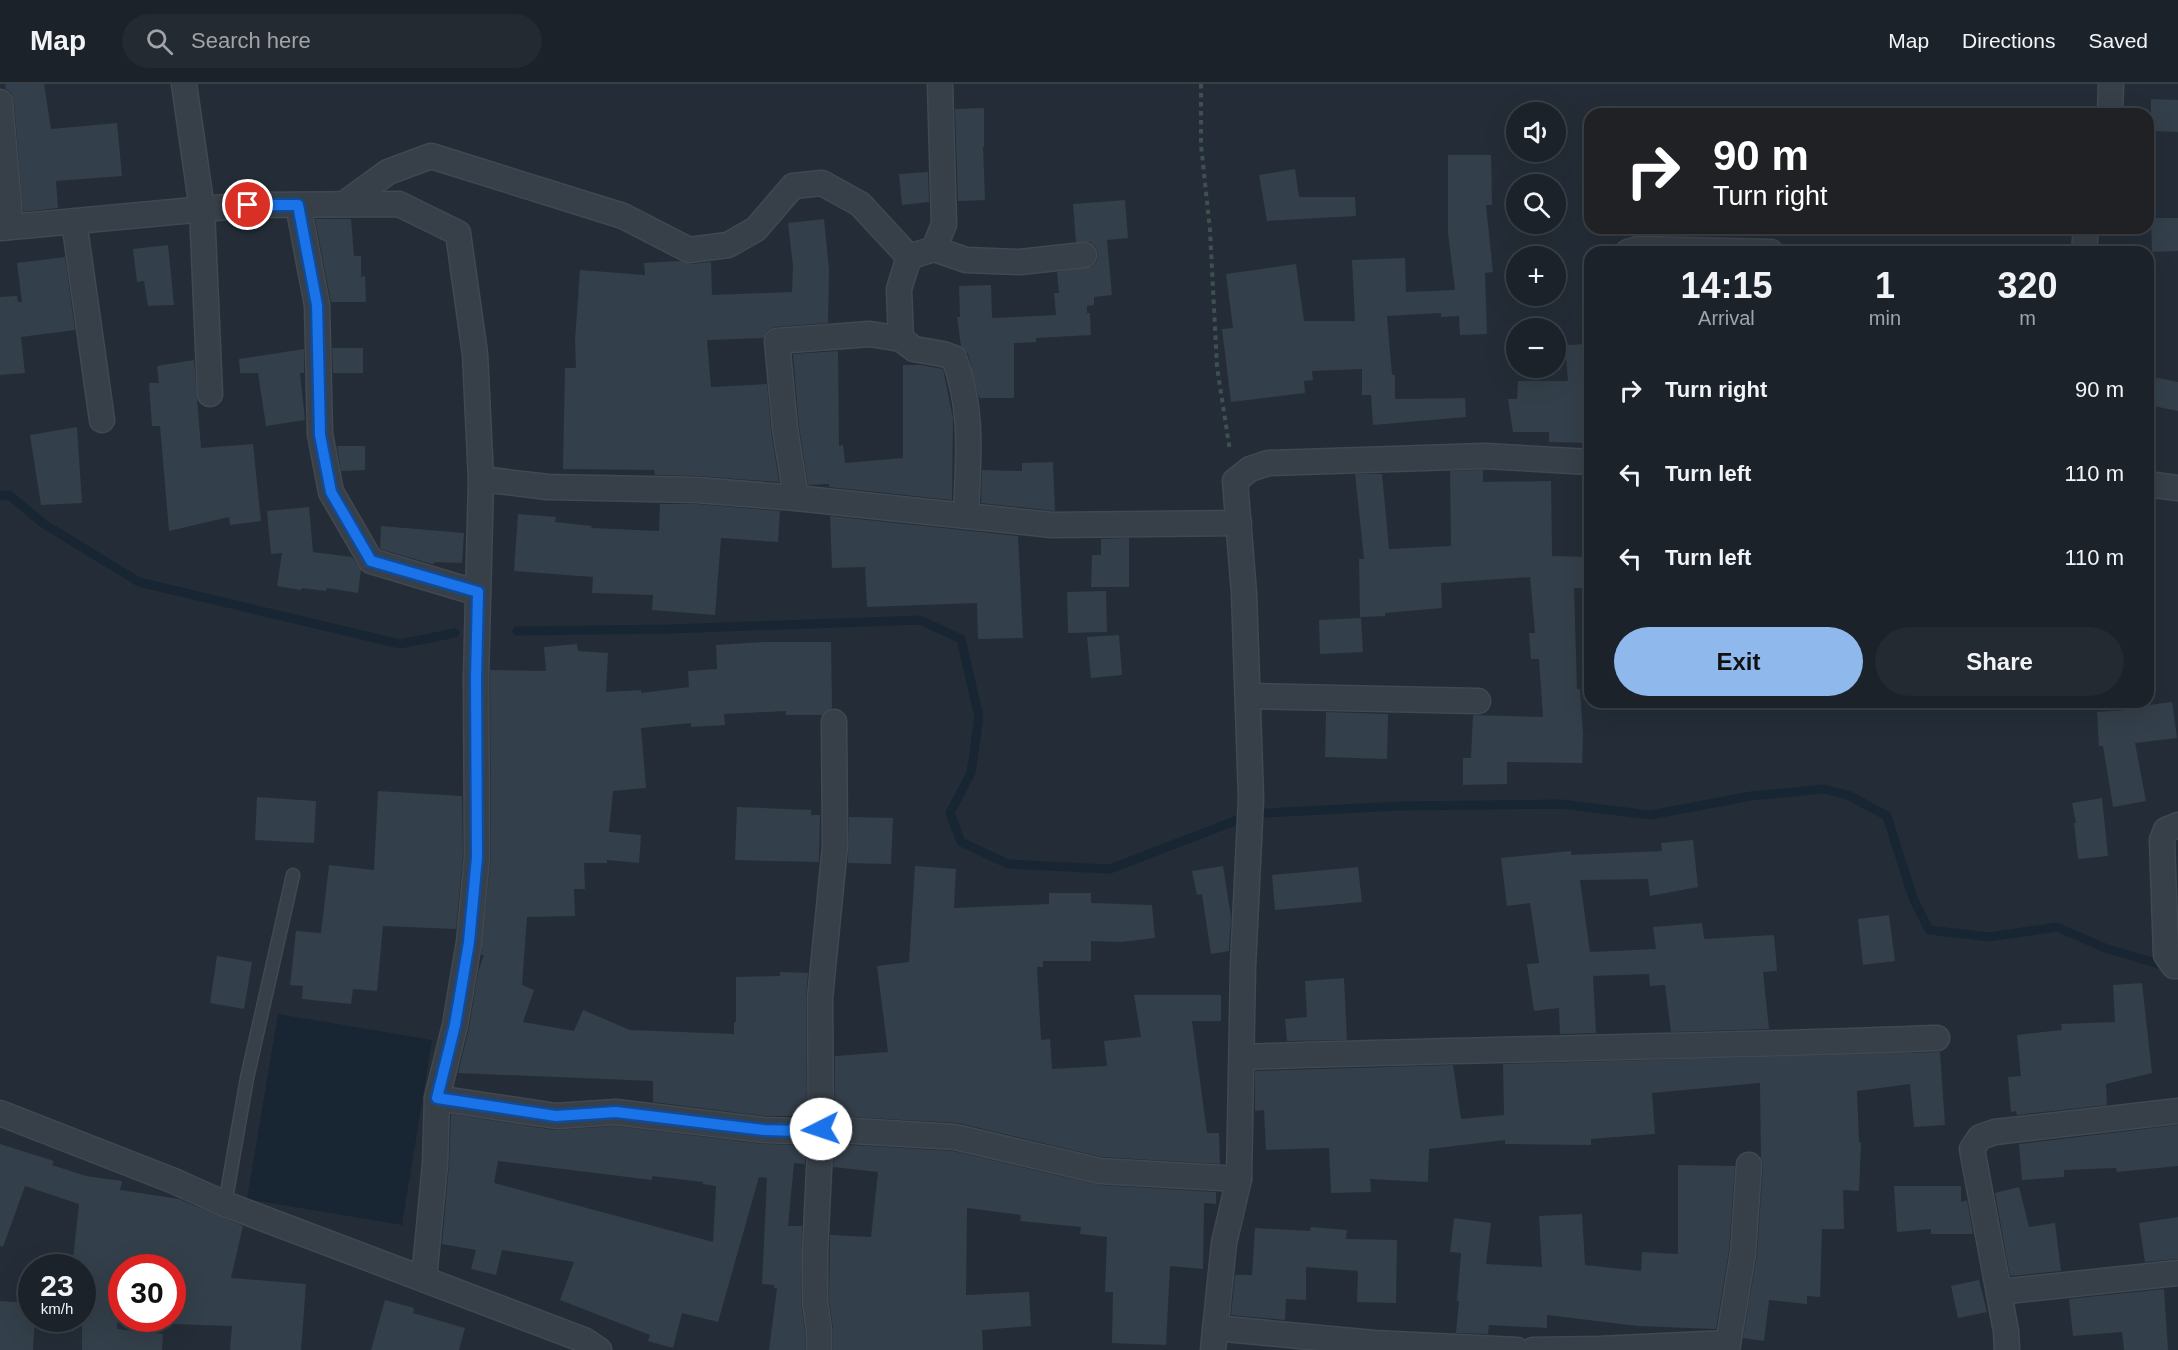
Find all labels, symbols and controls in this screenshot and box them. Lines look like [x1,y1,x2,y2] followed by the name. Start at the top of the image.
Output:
[122,14,542,68] search box
[30,25,86,56] text: Map
[143,25,176,58] icon: search
[191,28,311,53] text: Search here
[1888,29,1929,52] text: Map
[1962,29,2055,52] text: Directions
[2088,29,2148,52] text: Saved
[1506,102,1566,378] map controls
[1506,102,1566,162] button: sound
[1614,132,1692,210] icon: right
[1713,132,1809,179] text: 90 m
[1506,174,1566,234] button: search
[222,179,273,230] pin
[1713,181,1828,211] text: Turn right
[231,188,264,221] icon: arrive
[1506,246,1566,306] button: +
[1680,265,1772,306] text: 14:15
[1875,265,1895,306] text: 1
[1997,265,2058,306] text: 320
[1698,307,1755,329] text: Arrival
[1869,307,1901,329] text: min
[2019,307,2036,329] text: m
[1506,318,1566,378] button: −
[1614,374,1647,407] icon: right
[1665,377,1767,402] text: Turn right
[2075,377,2124,402] text: 90 m
[1614,458,1647,491] icon: left
[1665,461,1751,486] text: Turn left
[2064,461,2124,486] text: 110 m
[1614,542,1647,575] icon: left
[1665,545,1751,570] text: Turn left
[2064,545,2124,570] text: 110 m
[1614,627,1863,696] button: Exit
[1875,627,2124,696] button: Share
[789,1097,853,1161] position arrow
[108,1254,186,1332] speed limit sign: 30
[40,1269,74,1302] text: 23
[41,1300,73,1317] text: km/h

